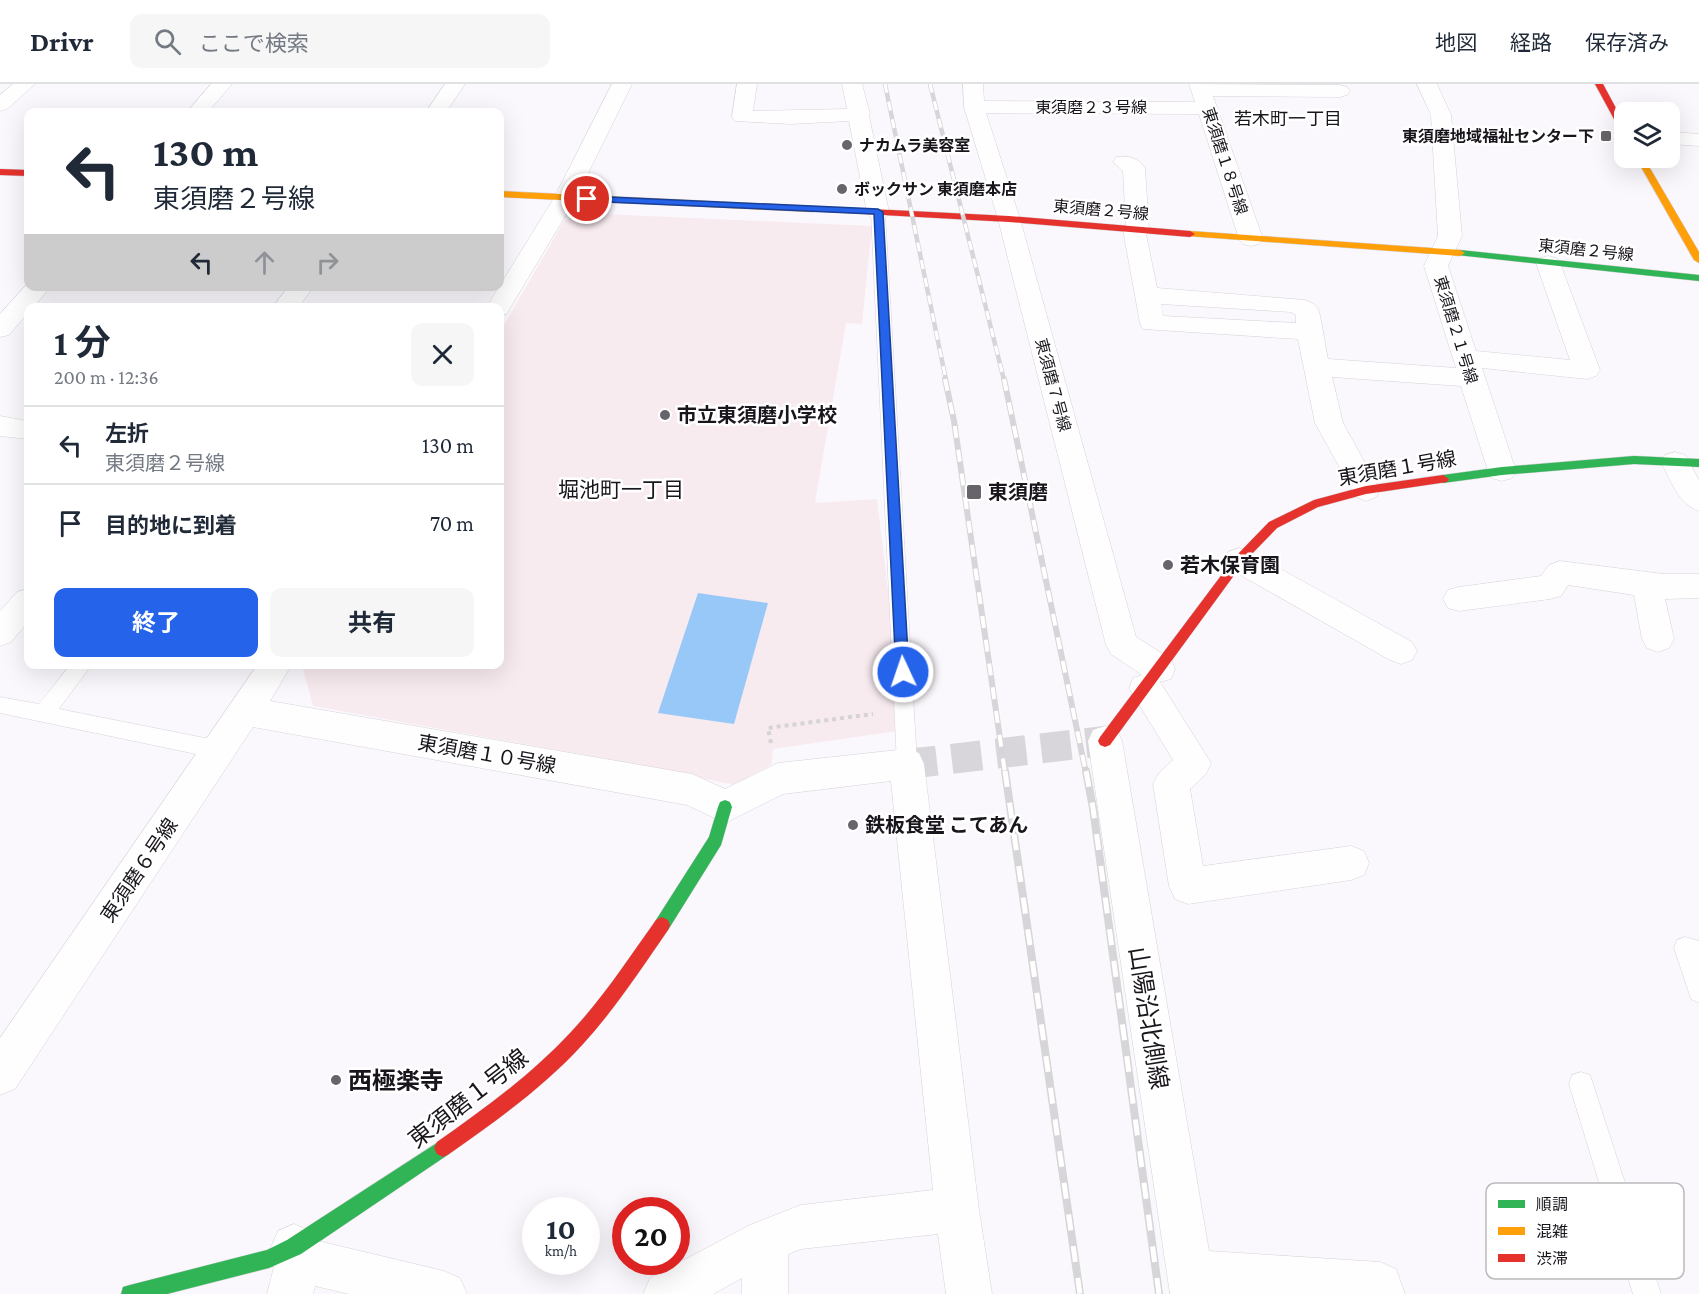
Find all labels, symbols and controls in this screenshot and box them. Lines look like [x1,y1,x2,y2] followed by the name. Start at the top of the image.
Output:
[130,14,550,68] search box
[151,25,184,58] icon: search
[30,26,94,57] text: Drivr
[199,31,309,56] text: ここで検索
[1435,31,1477,55] text: 地図
[1510,31,1552,55] text: 経路
[1585,31,1669,55] text: 保存済み
[1035,99,1147,116] street label: 東須磨２３号線
[1614,102,1680,168] map controls
[1614,102,1680,168] button: layers
[1200,105,1250,217] street label: 東須磨１８号線
[1234,109,1342,129] district label: 若木町一丁目
[153,128,258,175] text: 130 m
[1402,128,1594,145] place label: 東須磨地域福祉センター下
[1599,129,1613,143] marker: 東須磨地域福祉センター下
[54,132,132,210] icon: left
[859,137,970,154] place label: ナカムラ美容室
[840,138,854,152] marker: ナカムラ美容室
[561,173,612,224] pin
[854,181,1017,198] place label: ボックサン 東須磨本店
[570,182,603,215] icon: arrive
[835,182,849,196] marker: ボックサン 東須磨本店
[153,184,315,214] text: 東須磨２号線
[1052,197,1150,223] street label: 東須磨２号線
[1537,237,1635,263] street label: 東須磨２号線
[185,246,218,279] icon: left
[248,246,281,279] icon: ahead
[311,246,344,279] icon: right
[1431,274,1481,386] street label: 東須磨２１号線
[54,323,110,363] text: 1 分
[411,323,474,386] button: close
[1032,336,1074,434] street label: 東須磨７号線
[54,366,159,388] text: 200 m · 12:36
[677,404,837,426] place label: 市立東須磨小学校
[658,408,672,422] marker: 市立東須磨小学校
[105,421,149,446] text: 左折
[54,429,87,462] icon: left
[422,433,474,458] text: 130 m
[1336,447,1458,489] street label: 東須磨１号線
[105,452,225,474] text: 東須磨２号線
[558,478,684,502] district label: 堀池町一丁目
[988,481,1048,503] place label: 東須磨
[965,483,983,501] marker: 東須磨
[54,507,87,540] icon: arrive
[430,511,474,536] text: 70 m
[105,513,237,538] text: 目的地に到着
[1180,554,1280,576] place label: 若木保育園
[1161,558,1175,572] marker: 若木保育園
[54,588,258,657] button: 終了
[270,588,474,657] button: 共有
[871,640,935,704] position arrow
[416,731,558,777] street label: 東須磨１０号線
[96,814,182,926] street label: 東須磨６号線
[865,814,1028,836] place label: 鉄板食堂 こてあん
[846,818,860,832] marker: 鉄板食堂 こてあん
[1124,945,1174,1091] street label: 山陽沿北側線
[403,1043,533,1153] street label: 東須磨１号線
[348,1067,444,1094] place label: 西極楽寺
[329,1073,343,1087] marker: 西極楽寺
[1486,1183,1684,1279] legend
[1536,1196,1568,1213] text: 順調
[612,1197,690,1275] speed limit sign: 20
[546,1212,576,1245] text: 10
[1536,1223,1568,1240] text: 混雑
[545,1243,577,1259] text: km/h
[1536,1250,1568,1267] text: 渋滞

